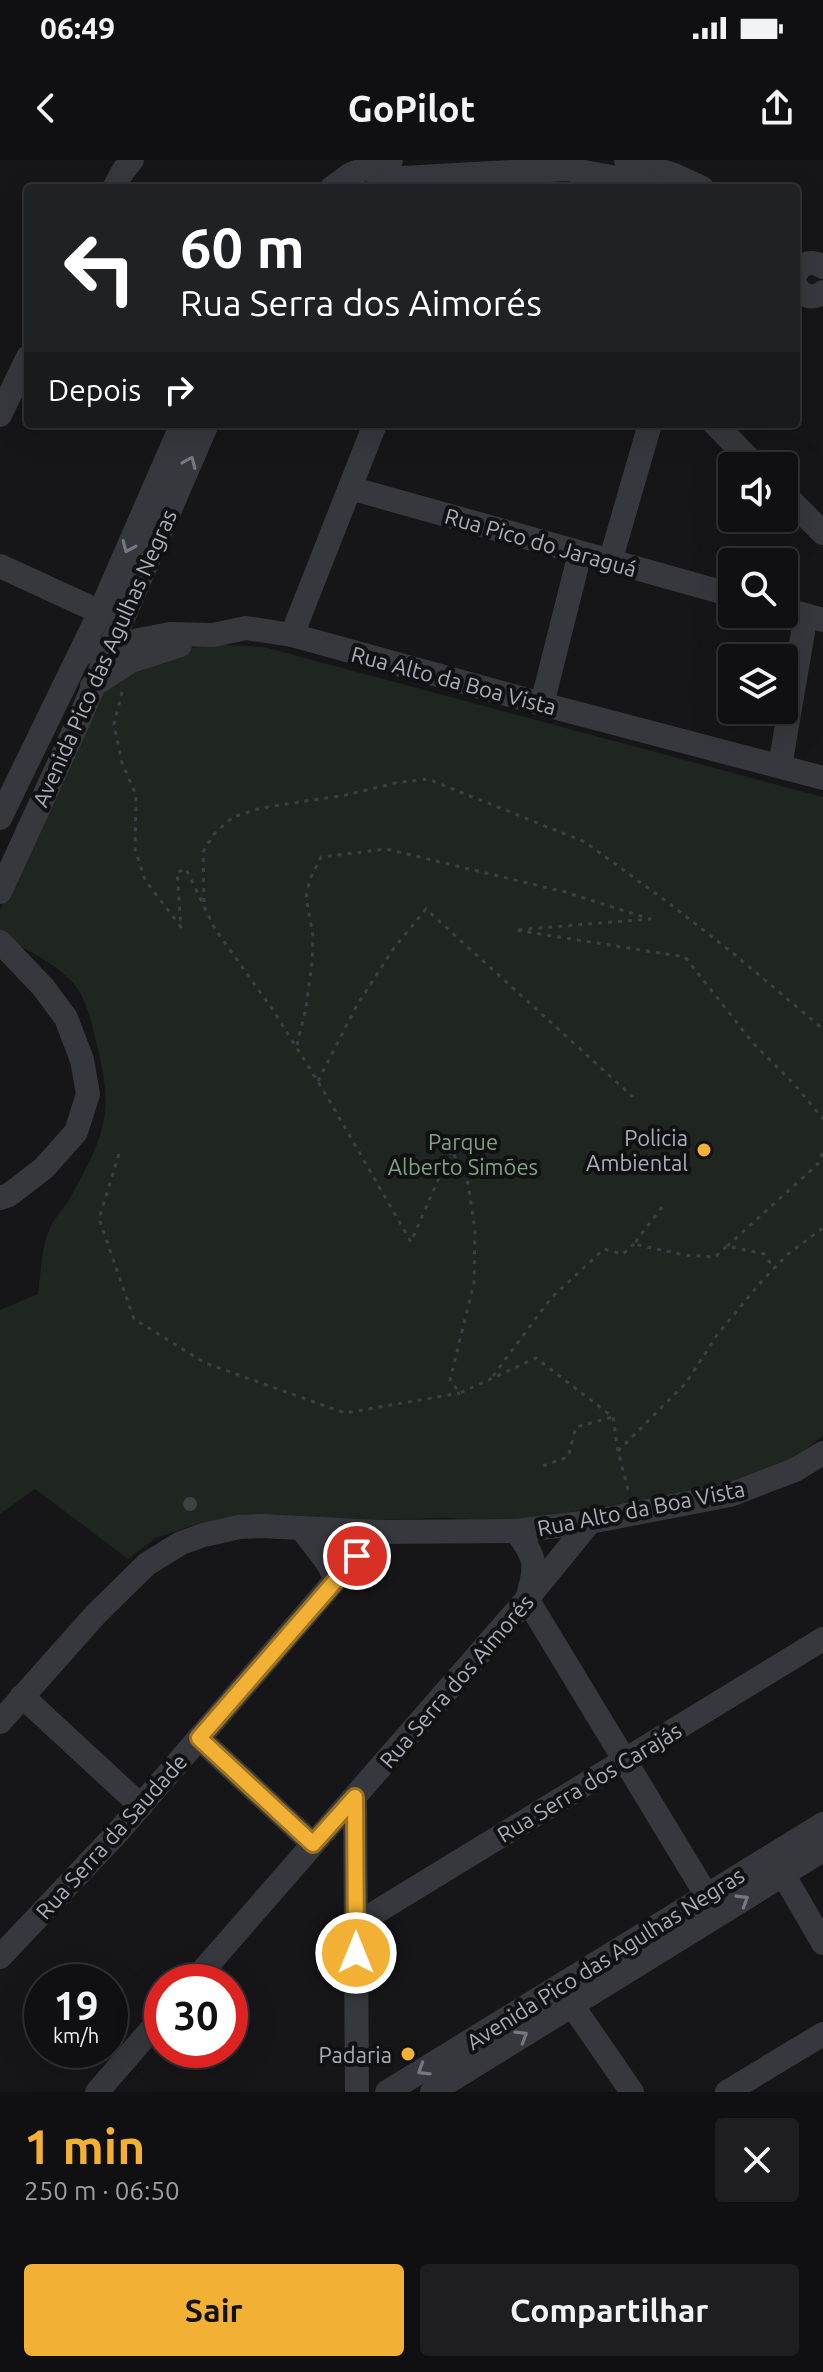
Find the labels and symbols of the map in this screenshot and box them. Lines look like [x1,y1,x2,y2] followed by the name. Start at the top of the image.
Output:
[180,456,196,471] one-way arrow
[442,503,640,581] street label: Rua Pico do Jaraguá
[27,506,181,810] street label: Avenida Pico das Agulhas Negras
[122,539,138,553] one-way arrow
[349,641,559,719] street label: Rua Alto da Boa Vista
[586,1125,688,1175] place label: Policia Ambiental
[388,1129,538,1179] park label: Parque Alberto Simões
[695,1141,713,1159] marker: Policia Ambiental
[535,1476,747,1540] street label: Rua Alto da Boa Vista
[323,1522,391,1590] pin
[374,1589,538,1773] street label: Rua Serra dos Aimorés
[492,1717,686,1847] street label: Rua Serra dos Carajás
[30,1748,192,1924] street label: Rua Serra da Saudade
[462,1862,748,2054] street label: Avenida Pico das Agulhas Negras
[734,1894,749,1910] one-way arrow
[314,1911,398,1995] position arrow
[144,1964,248,2068] speed limit sign: 30
[513,2031,528,2046] one-way arrow
[319,2042,392,2067] place label: Padaria
[399,2045,417,2063] marker: Padaria
[417,2060,431,2075] one-way arrow

